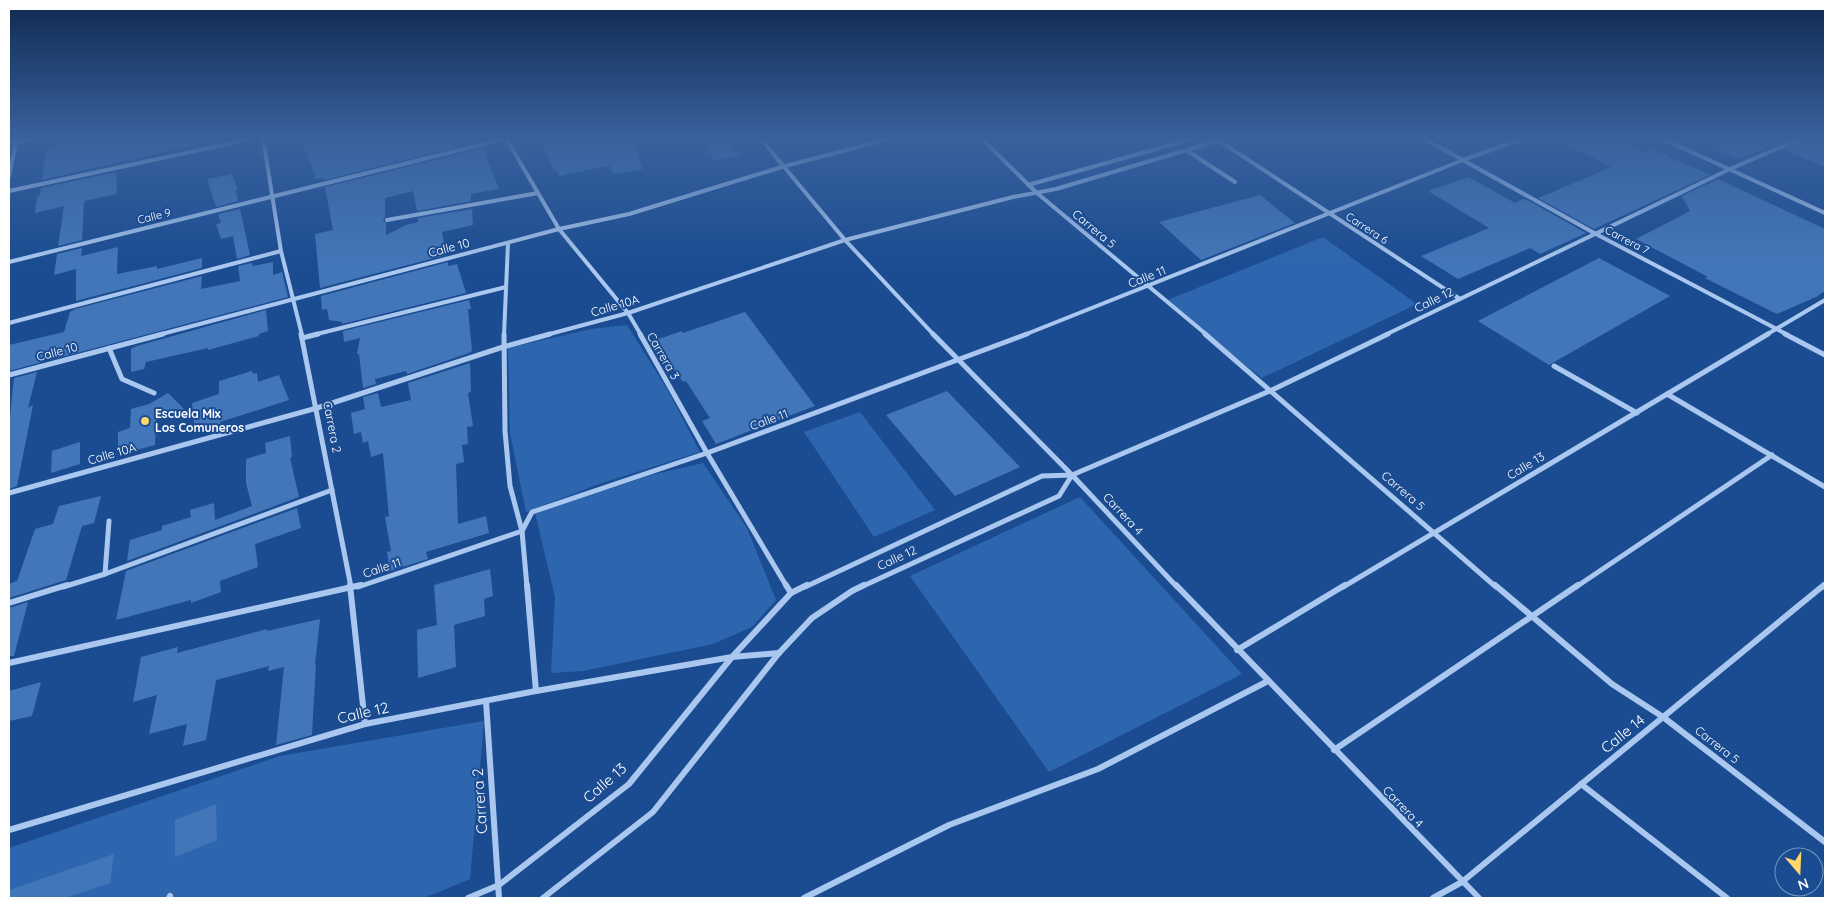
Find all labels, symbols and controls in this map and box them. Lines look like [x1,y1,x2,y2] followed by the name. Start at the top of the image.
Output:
[136,205,172,227] street label: Calle 9
[1069,206,1119,251] street label: Carrera 5
[1343,209,1391,247] street label: Carrera 6
[1603,223,1652,258] street label: Carrera 7
[427,235,471,260] street label: Calle 10
[1126,262,1168,291] street label: Calle 11
[1412,284,1456,315] street label: Calle 12
[589,291,641,320] street label: Calle 10A
[644,329,683,382] street label: Carrera 3
[35,339,79,364] street label: Calle 10
[320,400,345,454] street label: Carrera 2
[155,406,244,435] place label: Escuela Mix Los Comuneros
[748,406,790,433] street label: Calle 11
[139,415,151,427] marker: Escuela Mix Los Comuneros
[86,439,138,468] street label: Calle 10A
[1504,449,1547,483] street label: Calle 13
[1379,468,1428,513] street label: Carrera 5
[1100,489,1147,538] street label: Carrera 4
[875,542,919,573] street label: Calle 12
[361,554,403,581] street label: Calle 11
[335,697,390,728] street label: Calle 12
[1597,710,1649,757] street label: Calle 14
[1692,723,1743,767] street label: Carrera 5
[579,758,630,807] street label: Calle 13
[468,768,491,834] street label: Carrera 2
[1380,783,1427,831] street label: Carrera 4
[1774,847,1824,897] north arrow
[1795,874,1811,894] text: N

